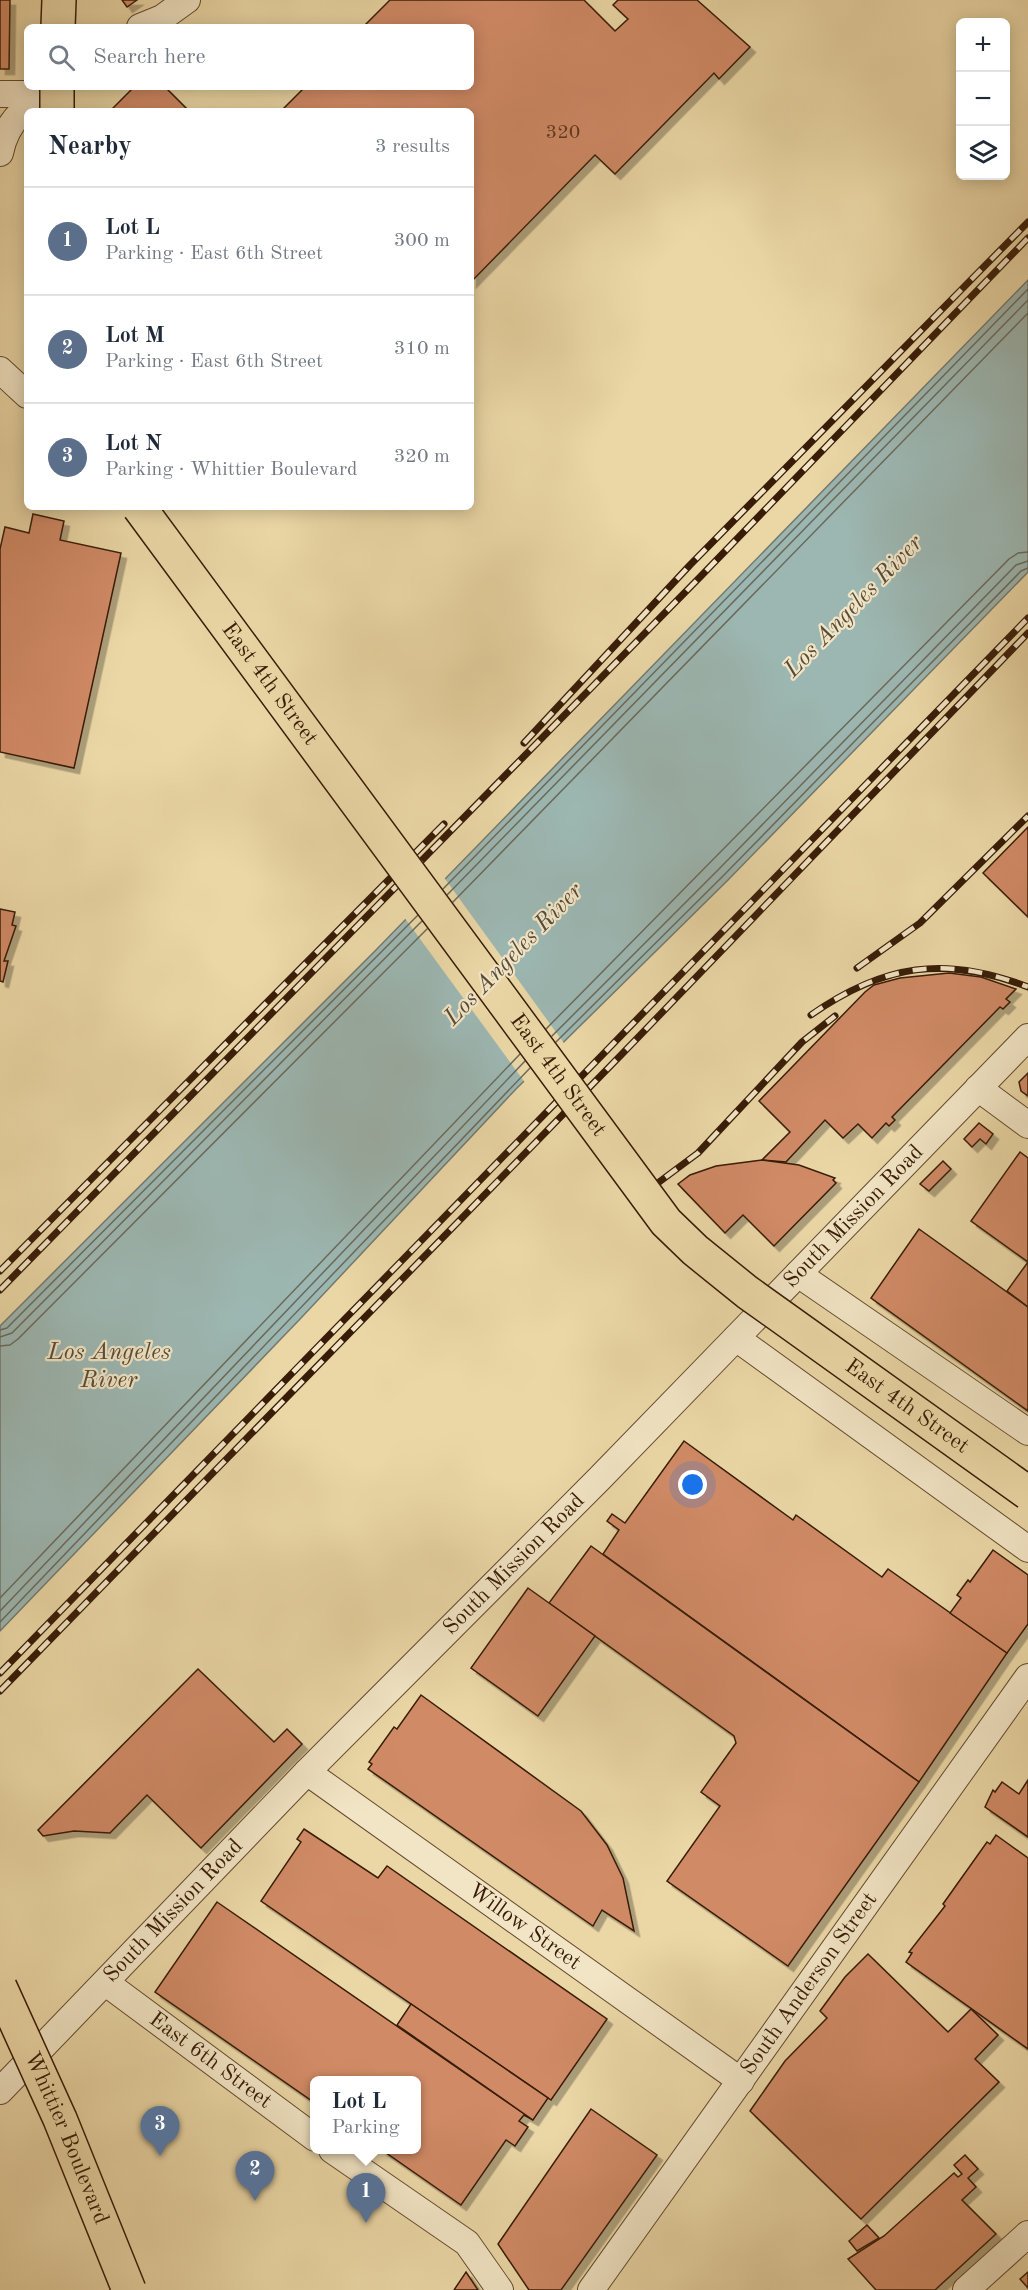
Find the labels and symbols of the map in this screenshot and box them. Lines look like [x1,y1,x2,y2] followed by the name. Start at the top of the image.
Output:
[546,123,580,143] house number: 320
[780,531,928,683] water label: Los Angeles River
[217,619,322,750] street label: East 4th Street
[440,879,588,1031] water label: Los Angeles River
[506,1010,610,1141] street label: East 4th Street
[780,1141,928,1292] street label: South Mission Road
[46,1341,171,1393] water label: Los Angeles River
[841,1355,973,1458] street label: East 4th Street
[678,1470,707,1499] your location
[439,1489,589,1639] street label: South Mission Road
[100,1835,247,1987] street label: South Mission Road
[464,1879,585,1974] street label: Willow Street
[737,1889,882,2079] street label: South Anderson Street
[145,2008,276,2113] street label: East 6th Street
[20,2049,112,2227] street label: Whittier Boulevard
[140,2106,180,2156] pin: 3
[236,2152,274,2201] pin: 2
[346,2174,386,2223] pin: 1

